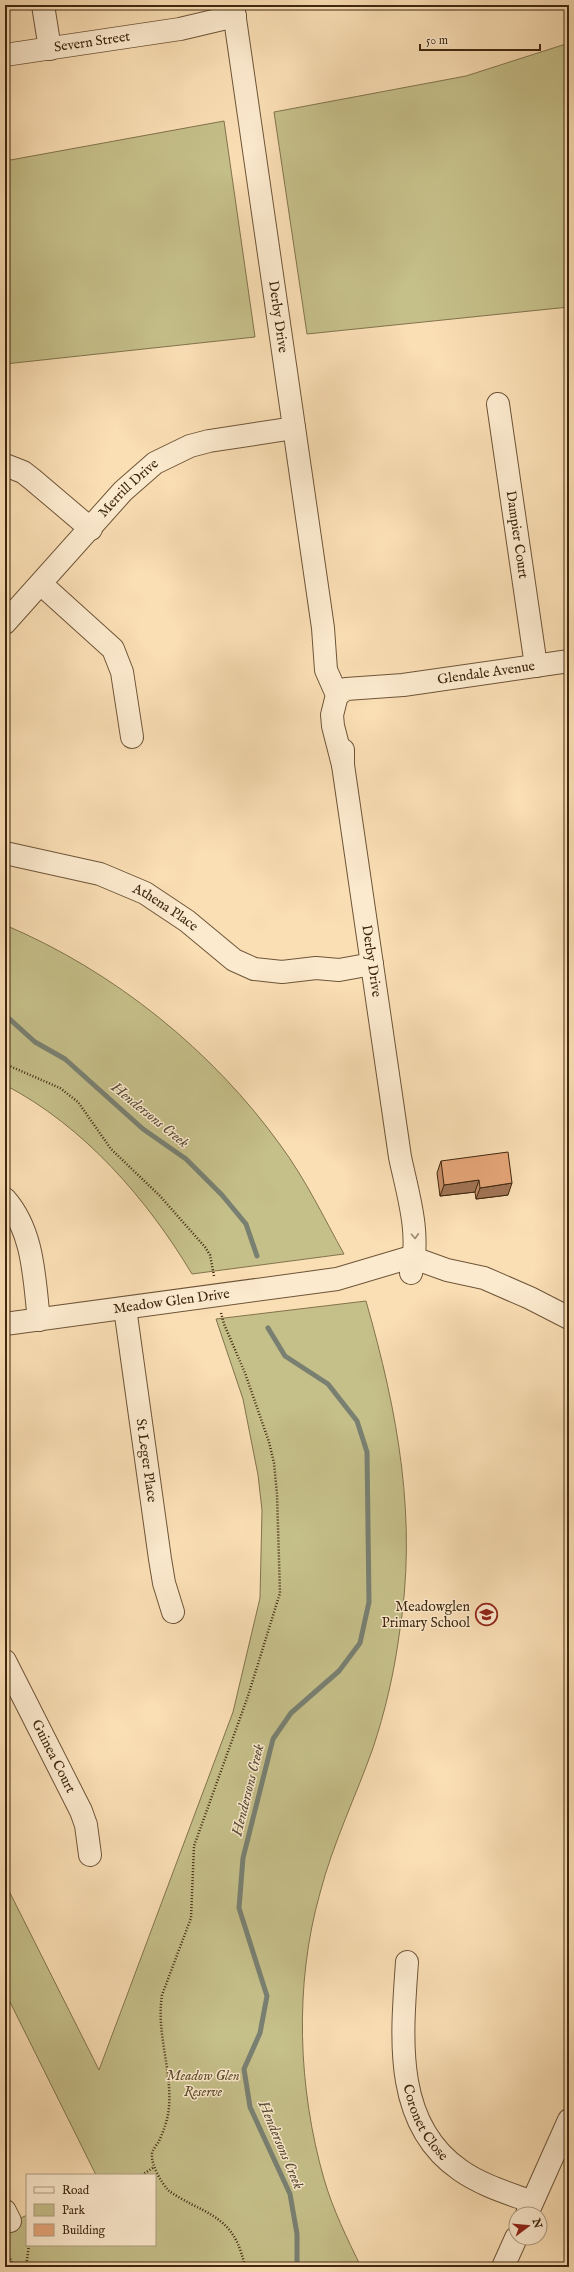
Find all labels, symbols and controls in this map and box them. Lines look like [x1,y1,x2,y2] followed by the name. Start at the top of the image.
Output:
[420,26,540,52] scale bar
[53,28,131,57] street label: Severn Street
[426,33,448,48] text: 50 m
[264,279,292,355] street label: Derby Drive
[95,455,163,521] street label: Merrill Drive
[502,489,532,580] street label: Dampier Court
[436,657,537,689] street label: Glendale Avenue
[129,879,202,936] street label: Athena Place
[357,924,386,999] street label: Derby Drive
[107,1077,193,1152] water label: Hendersons Creek
[410,1233,419,1239] one-way arrow
[112,1285,231,1318] street label: Meadow Glen Drive
[132,1418,161,1504] street label: St Leger Place
[382,1598,471,1632] place label: Meadowglen Primary School
[473,1602,499,1628] school or university icon: Meadowglen Primary School
[27,1717,80,1796] street label: Guinea Court
[227,1742,269,1839] water label: Hendersons Creek
[166,2067,240,2101] park label: Meadow Glen Reserve
[399,2082,452,2165] street label: Coronet Close
[253,2097,308,2192] water label: Hendersons Creek
[26,2174,156,2246] legend
[62,2183,90,2198] text: Road
[62,2203,85,2218] text: Park
[508,2206,548,2246] north arrow
[528,2216,545,2230] text: N
[62,2223,106,2238] text: Building

